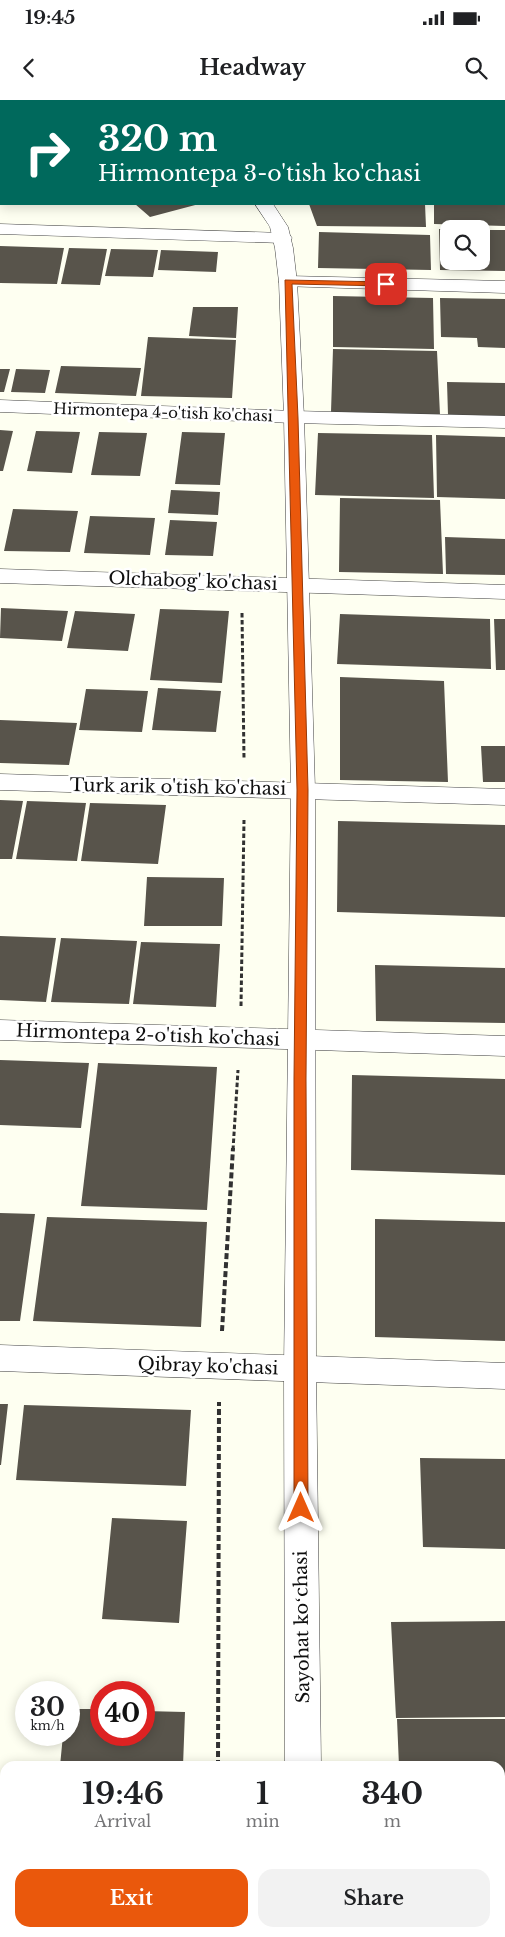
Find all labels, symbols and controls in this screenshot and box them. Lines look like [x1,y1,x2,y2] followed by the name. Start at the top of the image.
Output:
[25,6,75,29] text: 19:45
[15,54,43,82] icon: back
[199,54,306,81] text: Headway
[462,54,490,82] icon: search
[98,117,218,160] text: 320 m
[15,120,80,185] icon: right
[98,160,421,187] text: Hirmontepa 3-o'tish ko'chasi
[440,220,490,270] map controls
[440,220,490,270] button: search
[365,263,407,305] pin
[372,270,400,298] icon: arrive
[53,399,273,425] street label: Hirmontepa 4-o'tish ko'chasi
[108,567,278,595] street label: Olchabog' ko'chasi
[70,774,286,800] street label: Turk arik o'tish ko'chasi
[16,1019,280,1051] street label: Hirmontepa 2-o'tish ko'chasi
[137,1353,279,1379] street label: Qibray ko'chasi
[274,1481,326,1533] position arrow
[290,1550,314,1704] street label: Sayohat koʻchasi
[90,1681,155,1746] speed limit sign: 40
[30,1692,65,1723] text: 30
[30,1718,65,1733] text: km/h
[82,1775,164,1812] text: 19:46
[256,1775,269,1812] text: 1
[361,1775,423,1812] text: 340
[95,1811,151,1831] text: Arrival
[246,1811,279,1831] text: min
[384,1811,401,1831] text: m
[15,1869,248,1927] button: Exit
[258,1869,490,1927] button: Share

